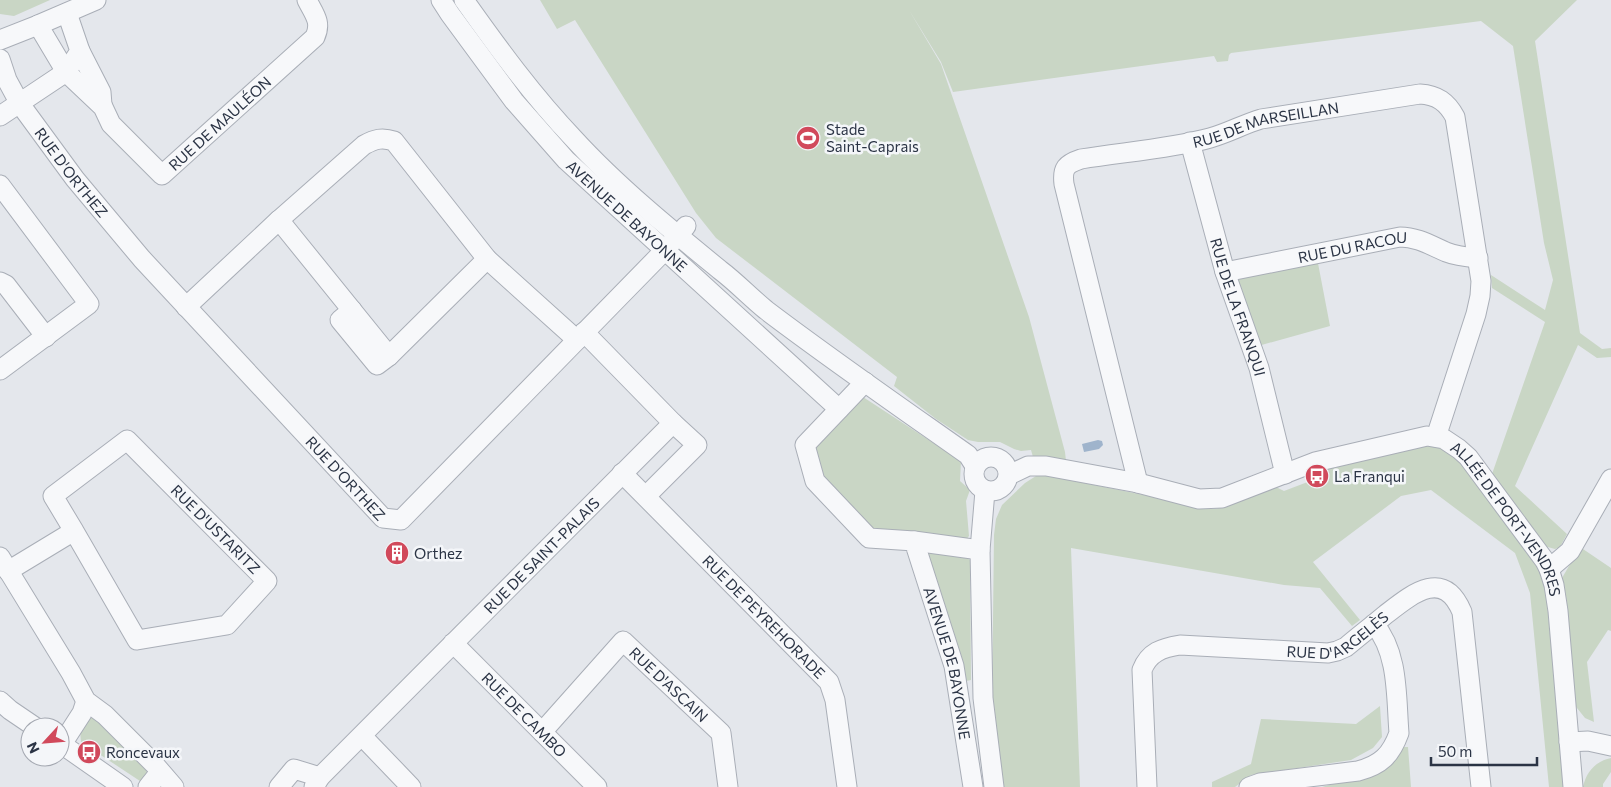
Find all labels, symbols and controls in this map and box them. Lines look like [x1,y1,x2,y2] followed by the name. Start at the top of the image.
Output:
[165,72,274,174] street label: RUE DE MAULÉON
[1191,98,1340,151] street label: RUE DE MARSEILLAN
[826,120,919,155] place label: Stade Saint-Caprais
[31,124,112,221] street label: RUE D'ORTHEZ
[795,125,821,151] sports icon: Stade Saint-Caprais
[563,156,691,275] street label: AVENUE DE BAYONNE
[1296,228,1407,266] street label: RUE DU RACOU
[1207,236,1270,378] street label: RUE DE LA FRANQUI
[302,432,389,524] street label: RUE D'ORTHEZ
[1448,437,1565,598] street label: ALLÉE DE PORT-VENDRES
[1304,463,1330,489] bus stop icon: La Franqui
[1334,467,1405,485] place label: La Franqui
[168,481,264,577] street label: RUE D'USTARITZ
[480,493,603,617] street label: RUE DE SAINT-PALAIS
[384,540,410,566] building icon: Orthez
[414,544,462,562] place label: Orthez
[699,551,829,682] street label: RUE DE PEYREHORADE
[920,584,974,741] street label: AVENUE DE BAYONNE
[1286,607,1392,662] street label: RUE D'ARGELÈS
[626,643,712,725] street label: RUE D'ASCAIN
[478,668,570,760] street label: RUE DE CAMBO
[20,717,70,767] north arrow
[1431,734,1537,766] scale bar
[23,739,43,756] text: N
[76,739,102,765] bus stop icon: Roncevaux
[1438,742,1472,760] text: 50 m
[106,743,180,761] place label: Roncevaux

